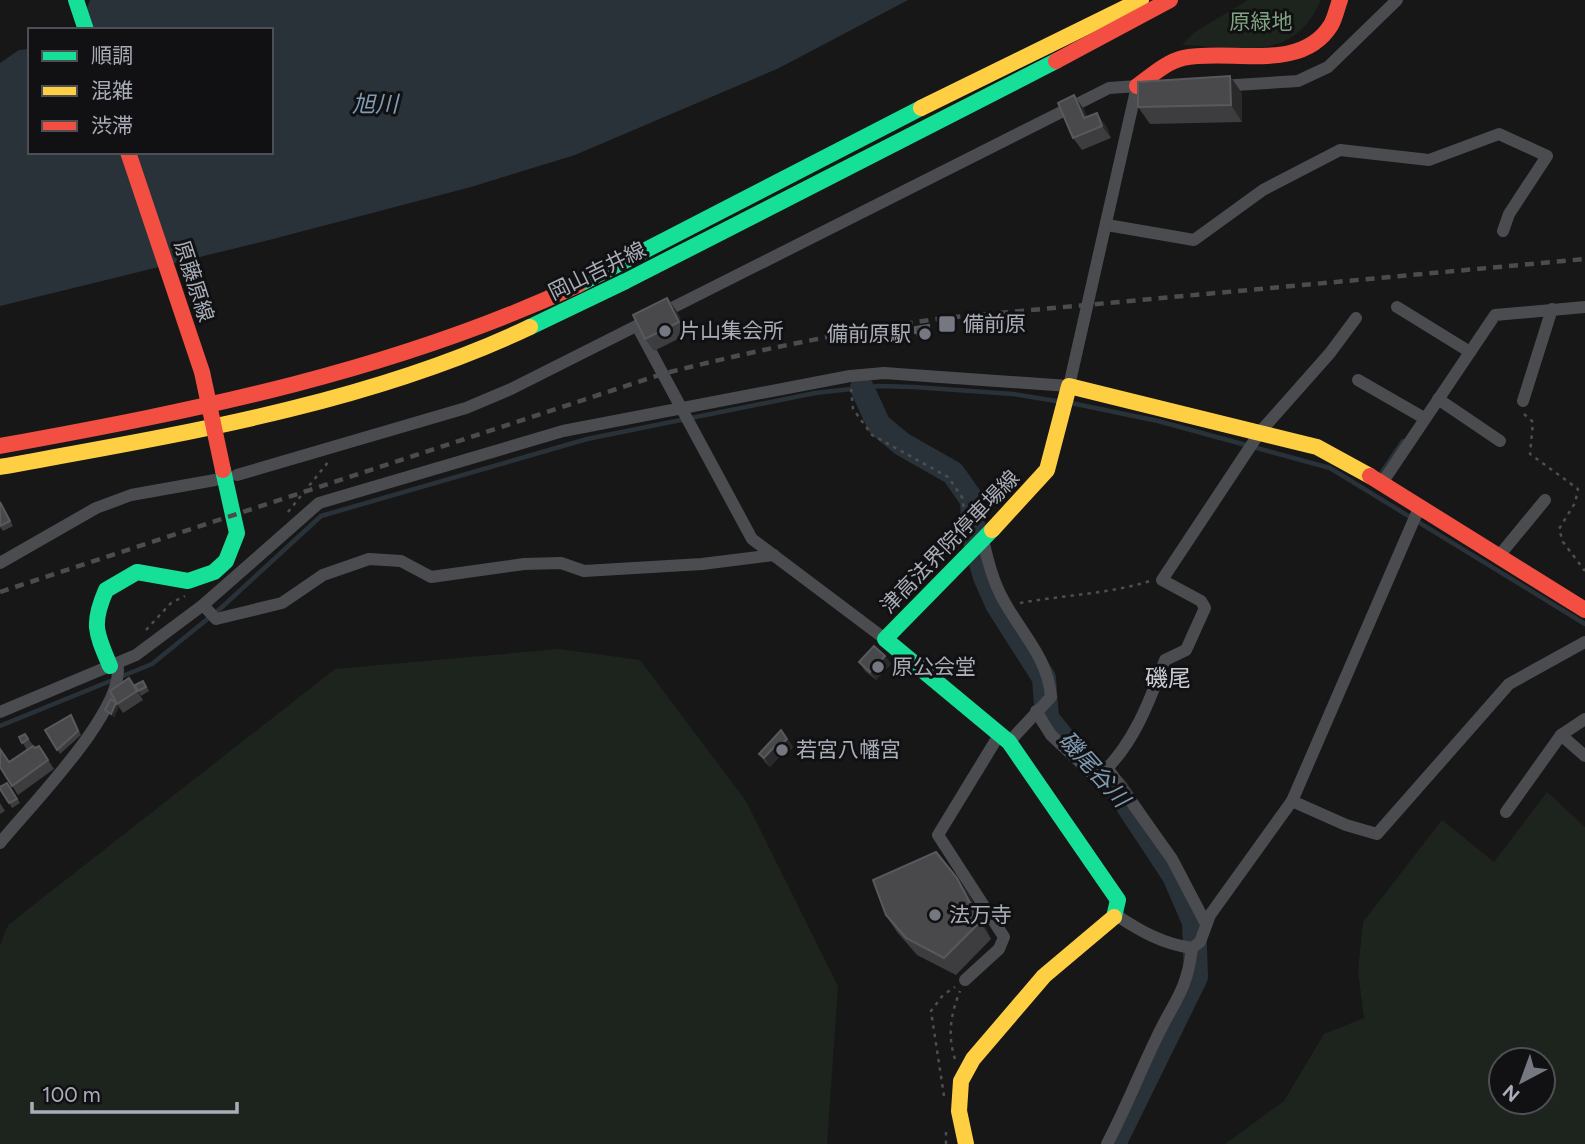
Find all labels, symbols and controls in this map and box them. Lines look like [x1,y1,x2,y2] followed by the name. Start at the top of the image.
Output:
[1230,9,1293,34] park label: 原緑地
[28,28,273,154] legend
[91,43,133,68] text: 順調
[91,78,133,103] text: 混雑
[352,90,401,118] water label: 旭川
[91,113,133,138] text: 渋滞
[544,236,649,305] street label: 岡山吉井線
[170,237,219,325] street label: 原藤原線
[963,311,1026,336] place label: 備前原
[937,314,957,334] marker: 備前原
[679,318,784,343] place label: 片山集会所
[827,321,911,346] place label: 備前原駅
[657,323,673,339] marker: 片山集会所
[917,326,933,342] marker: 備前原駅
[875,465,1024,618] street label: 津高法界院停車場線
[892,654,976,679] place label: 原公会堂
[870,659,886,675] marker: 原公会堂
[1145,664,1191,692] district label: 磯尾
[1053,725,1137,815] water label: 磯尾谷川
[796,737,901,762] place label: 若宮八幡宮
[774,742,790,758] marker: 若宮八幡宮
[949,902,1012,927] place label: 法万寺
[927,907,943,923] marker: 法万寺
[1487,1046,1557,1116] north arrow
[32,1070,236,1114] scale bar
[1498,1080,1524,1107] text: N
[42,1082,101,1107] text: 100 m

